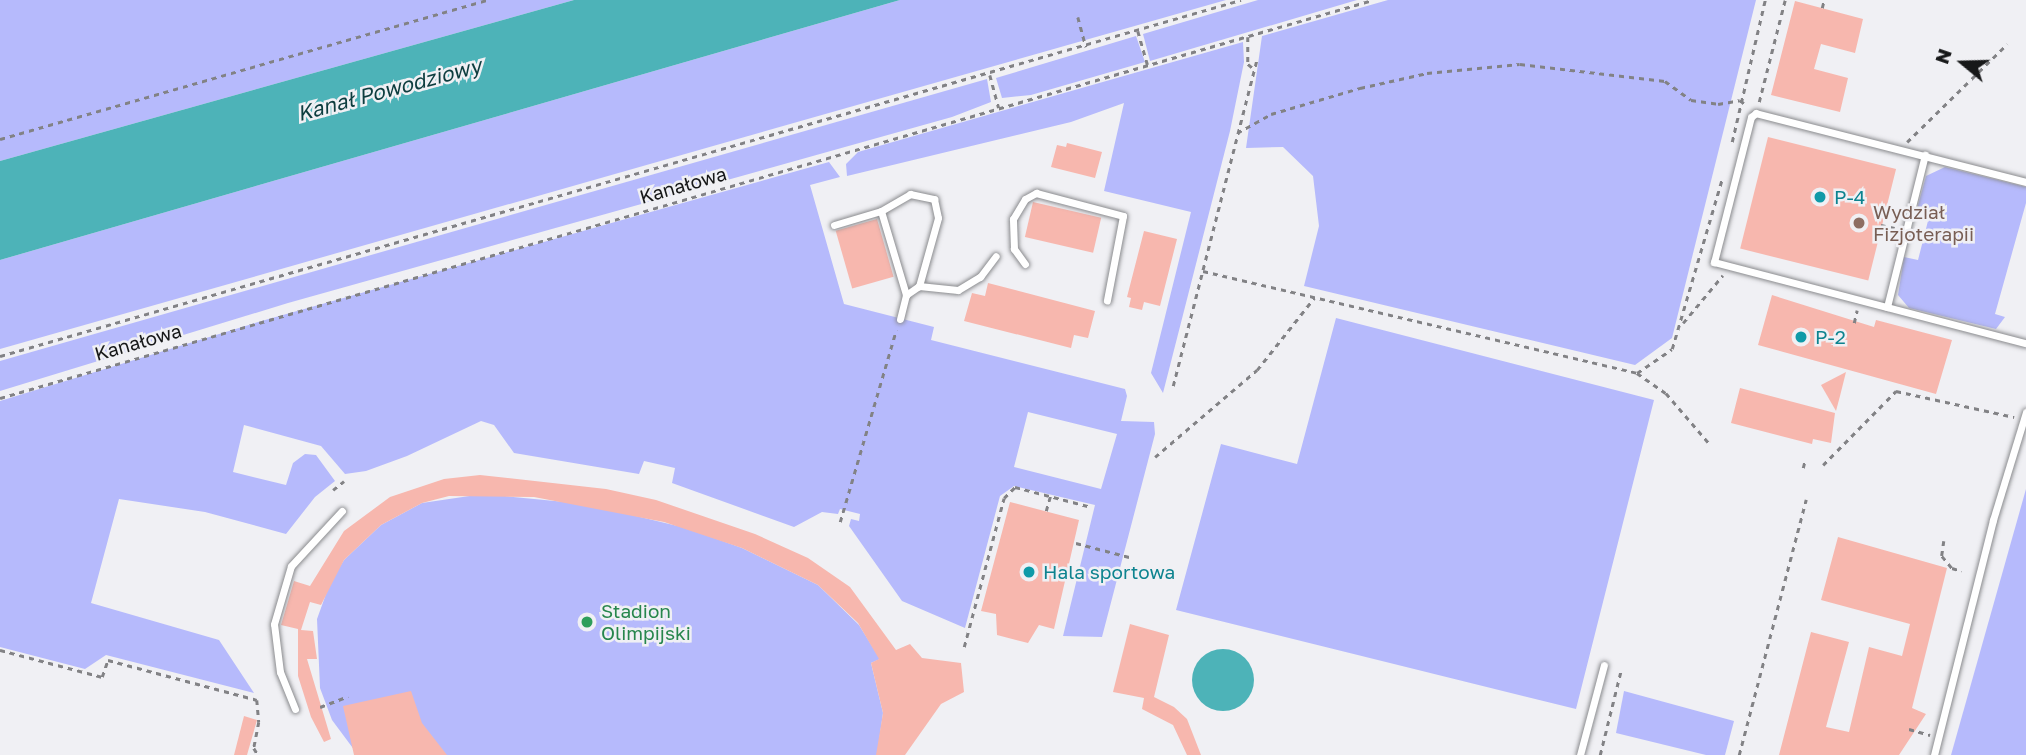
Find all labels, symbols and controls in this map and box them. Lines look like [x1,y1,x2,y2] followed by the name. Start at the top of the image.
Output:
[1928,28,1998,98] north arrow
[1929,45,1956,67] text: N
[294,52,484,126] water label: Kanał Powodziowy
[637,162,729,208] street label: Kanałowa
[1834,186,1865,208] place label: P-4
[1812,189,1828,205] marker: P-4
[1873,201,1974,245] place label: Wydział Fizjoterapii
[1851,215,1867,231] marker: Wydział Fizjoterapii
[92,319,184,365] street label: Kanałowa
[1815,326,1846,348] place label: P-2
[1793,329,1809,345] marker: P-2
[1043,561,1175,583] place label: Hala sportowa
[1021,564,1037,580] marker: Hala sportowa
[601,600,691,644] place label: Stadion Olimpijski
[579,614,595,630] marker: Stadion Olimpijski

